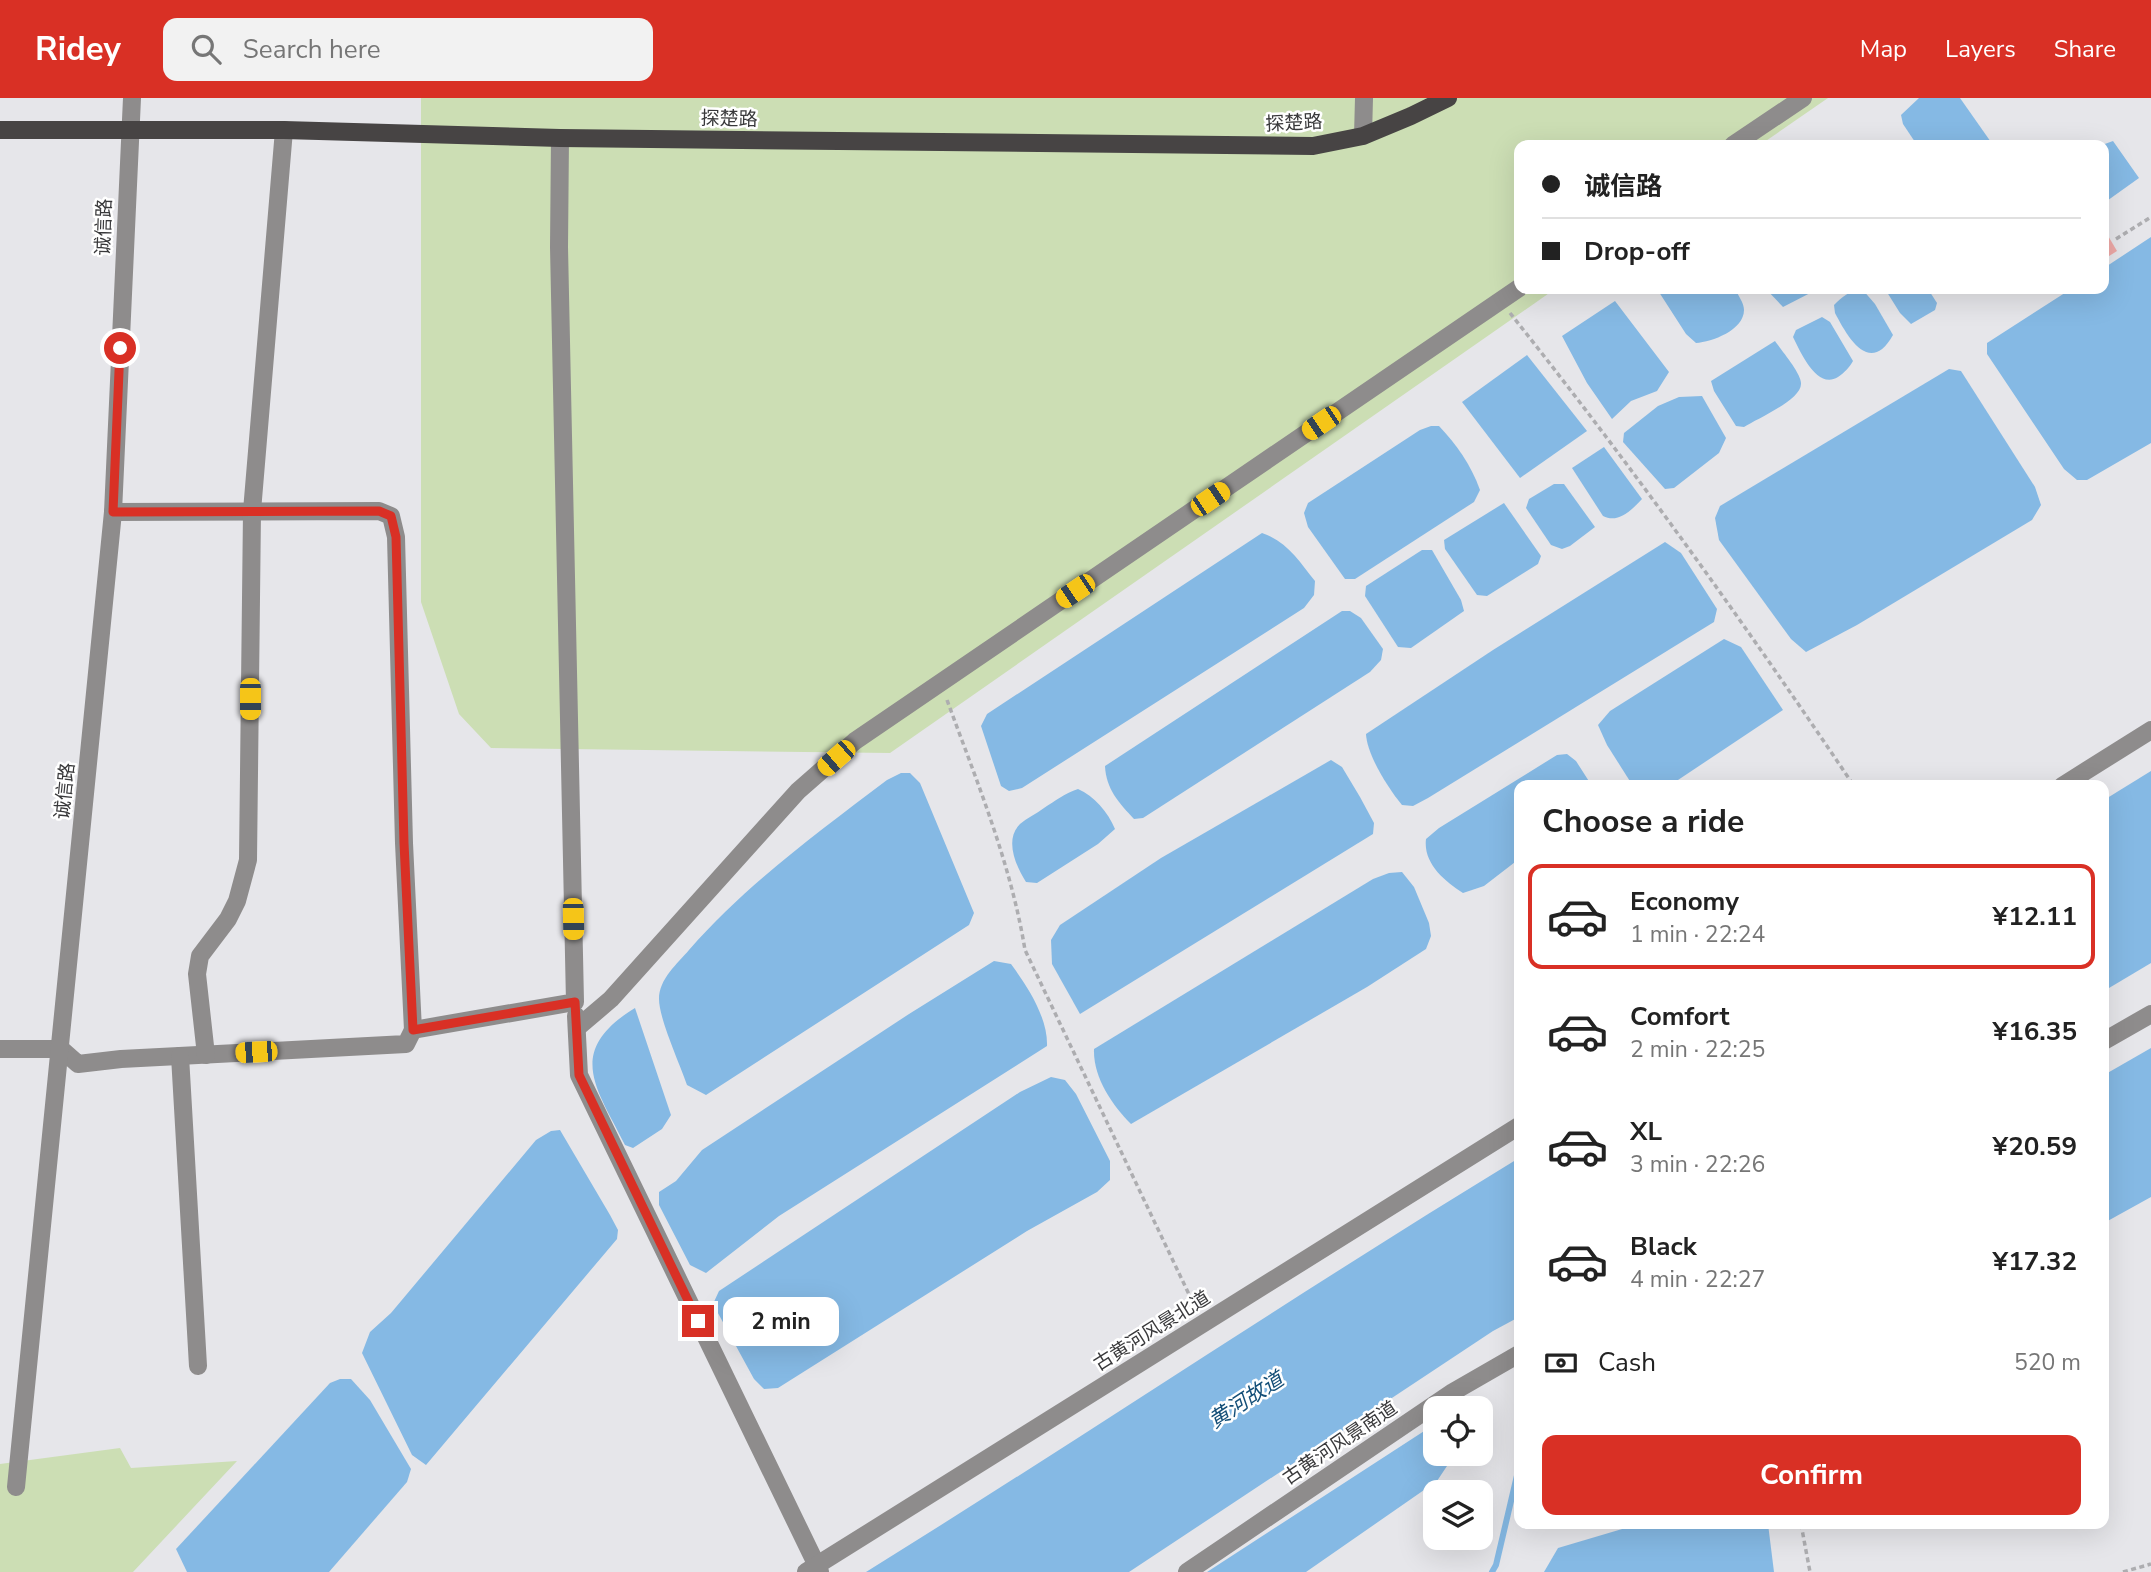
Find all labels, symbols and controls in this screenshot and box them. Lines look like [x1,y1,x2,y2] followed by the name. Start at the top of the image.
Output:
[163,18,653,81] search box
[35,27,121,72] text: Ridey
[187,30,225,68] icon: search
[243,32,381,67] text: Search here
[1860,33,1907,65] text: Map
[1945,33,2016,65] text: Layers
[2054,33,2116,65] text: Share
[700,106,758,132] street label: 探楚路
[1265,109,1323,137] street label: 探楚路
[1584,169,1662,204] text: 诚信路
[90,198,118,256] street label: 诚信路
[1584,234,1690,269] text: Drop-off
[104,332,136,364] route start
[1298,403,1345,443] car
[1187,479,1234,519] car
[1052,571,1099,611] car
[240,678,261,720] car
[814,736,859,780] car
[49,761,81,821] street label: 诚信路
[1542,800,1744,843] text: Choose a ride
[1630,884,1739,919] text: Economy
[1546,885,1609,948] icon: car
[563,898,584,940] car
[1993,899,2077,934] text: ¥12.11
[1630,919,1765,950] text: 1 min · 22:24
[1630,999,1730,1034] text: Comfort
[1546,1000,1609,1063] icon: car
[1993,1014,2077,1049] text: ¥16.35
[1630,1034,1765,1065] text: 2 min · 22:25
[235,1040,278,1064] car
[1630,1114,1662,1149] text: XL
[1546,1115,1609,1178] icon: car
[1993,1129,2077,1164] text: ¥20.59
[1630,1149,1765,1180] text: 3 min · 22:26
[1630,1229,1697,1264] text: Black
[1546,1230,1609,1293] icon: car
[1993,1244,2077,1279] text: ¥17.32
[1630,1264,1765,1295] text: 4 min · 22:27
[1089,1285,1215,1377] street label: 古黄河风景北道
[722,1296,838,1346] callout: 2 min
[682,1305,714,1337] route end
[751,1306,811,1337] text: 2 min
[1542,1344,1580,1382] icon: cash
[1598,1345,1656,1380] text: Cash
[2014,1347,2081,1378] text: 520 m
[1203,1364,1291,1435] water label: 黄河故道
[1278,1395,1402,1491] street label: 古黄河风景南道
[1423,1396,1493,1550] map controls
[1423,1396,1493,1466] button: locate
[1542,1435,2081,1515] button: Confirm
[1423,1480,1493,1550] button: layers

